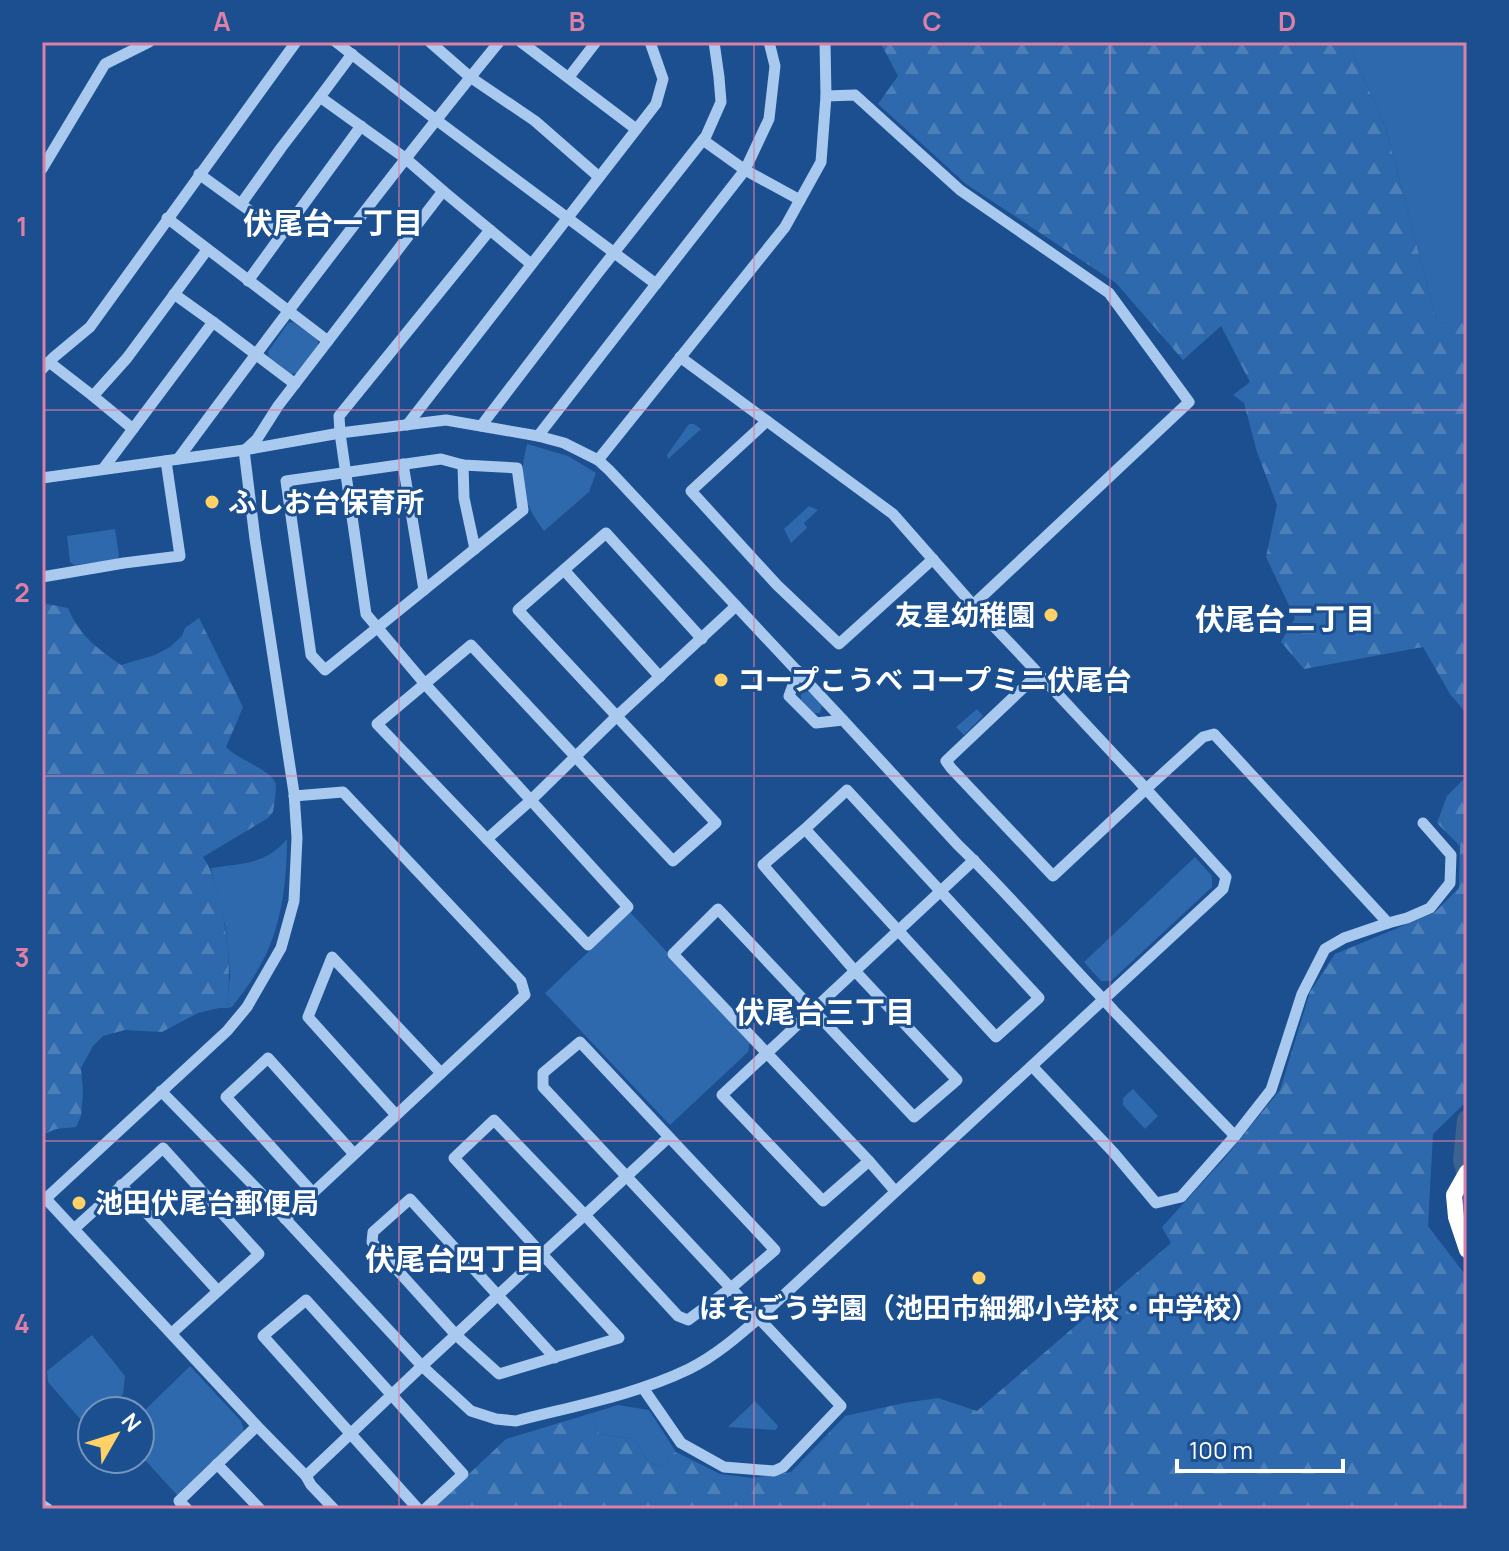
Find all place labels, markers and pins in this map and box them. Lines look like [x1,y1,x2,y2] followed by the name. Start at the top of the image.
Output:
[228,482,424,520] place label: ふしお台保育所
[203,493,221,511] marker: ふしお台保育所
[895,595,1035,633] place label: 友星幼稚園
[1042,606,1060,624] marker: 友星幼稚園
[737,660,1131,698] place label: コープこうべ コープミニ伏尾台
[712,671,730,689] marker: コープこうべ コープミニ伏尾台
[95,1183,319,1221] place label: 池田伏尾台郵便局
[70,1194,88,1212] marker: 池田伏尾台郵便局
[970,1269,988,1287] marker: ほそごう学園（池田市細郷小学校・中学校）
[699,1288,1259,1326] place label: ほそごう学園（池田市細郷小学校・中学校）

